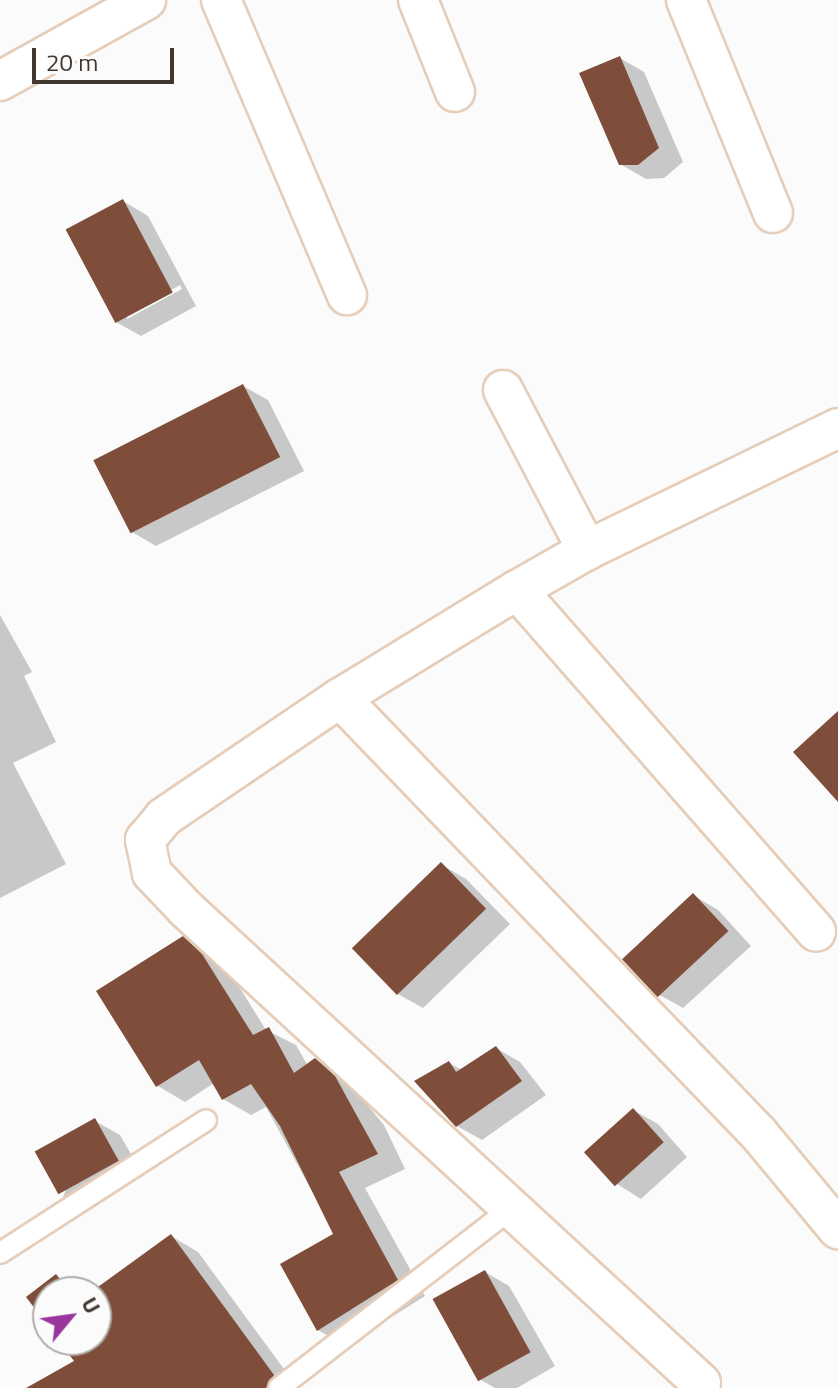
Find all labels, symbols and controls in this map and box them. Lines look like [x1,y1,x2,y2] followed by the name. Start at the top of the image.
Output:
[36,32,178,82] scale bar
[46,44,98,80] text: 20 m
[32,1276,112,1356] north arrow
[73,1291,110,1320] text: U

